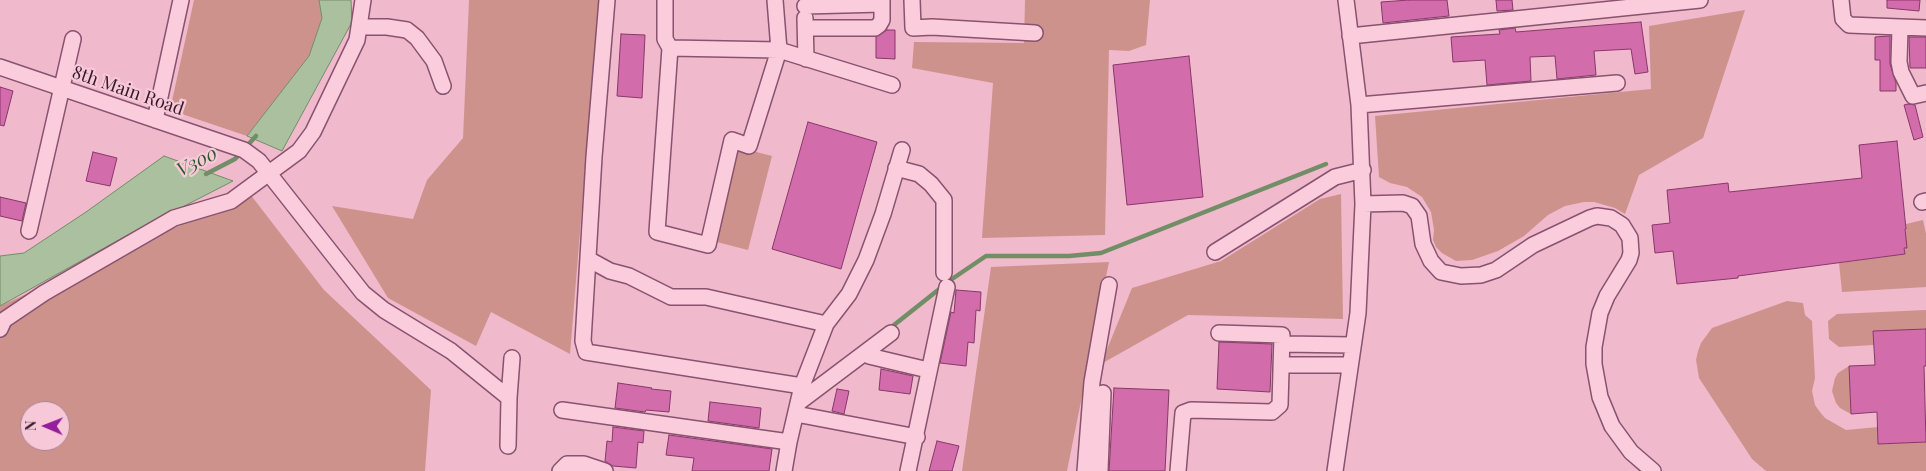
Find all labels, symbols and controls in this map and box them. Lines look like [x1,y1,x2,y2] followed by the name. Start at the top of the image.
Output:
[69,62,187,120] street label: 8th Main Road
[173,142,221,182] water label: V300
[20,401,70,451] north arrow
[21,421,40,431] text: N

